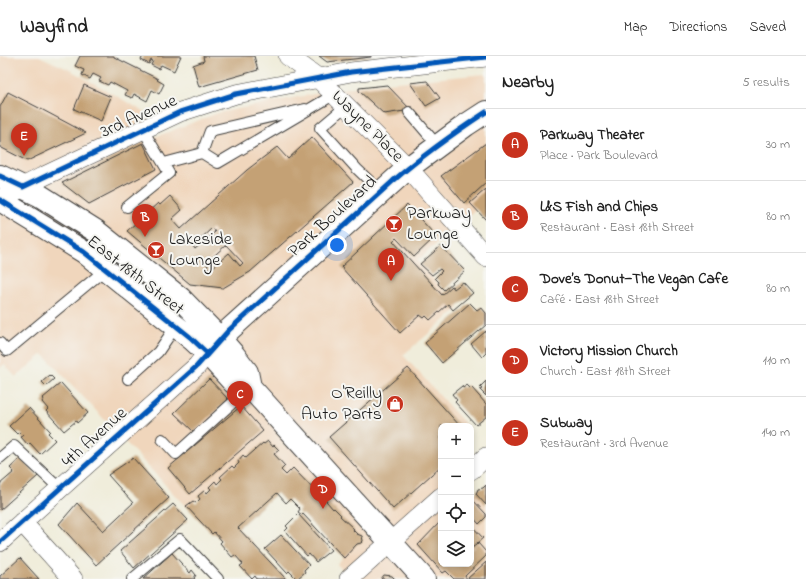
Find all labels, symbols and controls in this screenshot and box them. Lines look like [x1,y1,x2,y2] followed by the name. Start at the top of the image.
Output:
[20,14,88,41] text: Wayfind
[624,17,647,38] text: Map
[669,17,727,38] text: Directions
[749,17,786,38] text: Saved
[502,70,554,95] text: Nearby
[742,73,790,92] text: 5 results
[325,85,410,170] street label: Wayne Place
[97,88,182,145] street label: 3rd Avenue
[11,123,37,156] pin: E
[540,124,644,146] text: Parkway Theater
[511,135,519,154] text: A
[766,135,790,154] text: 30 m
[540,146,658,165] text: Place · Park Boulevard
[283,170,383,264] street label: Park Boulevard
[540,196,658,218] text: L&S Fish and Chips
[407,201,471,249] place label: Parkway Lounge
[132,204,158,237] pin: B
[511,207,519,226] text: B
[766,207,790,226] text: 80 m
[384,214,404,234] bar icon: Parkway Lounge
[540,218,694,237] text: Restaurant · East 18th Street
[169,227,233,275] place label: Lakeside Lounge
[81,230,189,322] street label: East 18th Street
[327,235,347,255] your location
[146,240,166,260] bar icon: Lakeside Lounge
[378,248,404,281] pin: A
[540,268,728,290] text: Dove’s Donut—The Vegan Cafe
[511,279,519,298] text: C
[766,279,790,298] text: 80 m
[540,290,659,309] text: Café · East 18th Street
[540,340,678,362] text: Victory Mission Church
[510,351,520,370] text: D
[763,351,790,370] text: 110 m
[540,362,671,381] text: Church · East 18th Street
[227,381,253,414] pin: C
[301,381,382,428] place label: O'Reilly Auto Parts
[385,394,405,414] shop icon: O'Reilly Auto Parts
[56,401,134,475] street label: 4th Avenue
[540,412,592,434] text: Subway
[438,423,474,567] map controls
[438,423,474,459] button: +
[511,423,519,442] text: E
[762,423,790,442] text: 140 m
[540,434,668,453] text: Restaurant · 3rd Avenue
[438,459,474,495] button: −
[310,476,336,509] pin: D
[438,495,474,531] button: locate
[438,531,474,567] button: layers

